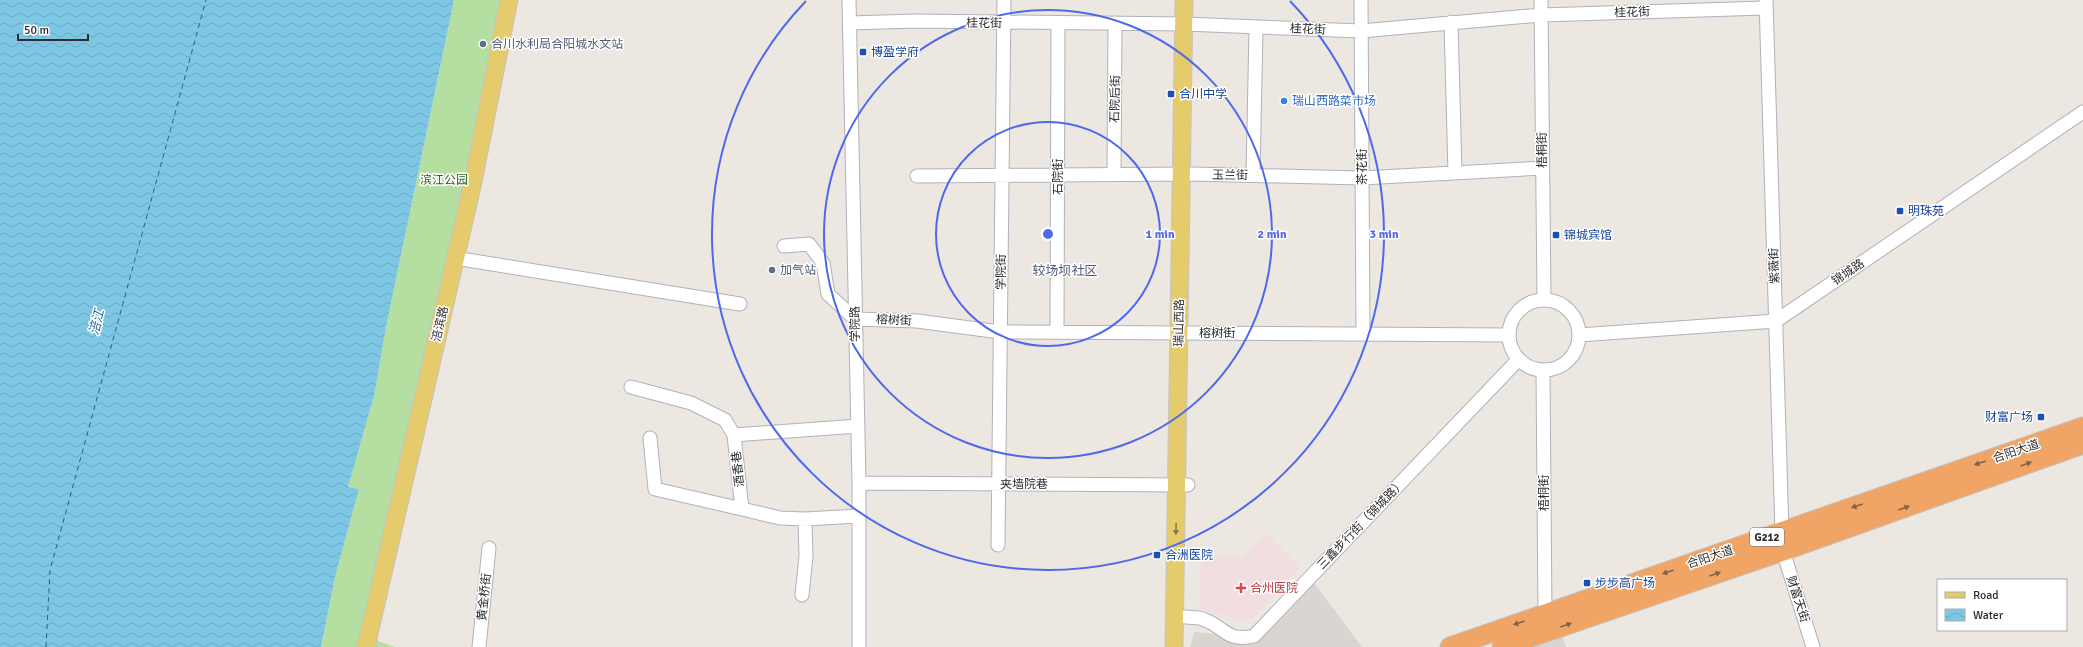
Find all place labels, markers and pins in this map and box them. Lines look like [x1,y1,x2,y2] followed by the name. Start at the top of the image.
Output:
[491,37,623,52] place label: 合川水利局合阳城水文站
[478,39,488,49] marker: 合川水利局合阳城水文站
[871,45,919,60] place label: 博盈学府
[858,47,868,57] marker: 博盈学府
[1179,87,1227,102] place label: 合川中学
[1166,89,1176,99] marker: 合川中学
[1292,94,1376,109] place label: 瑞山西路菜市场
[1279,96,1289,106] marker: 瑞山西路菜市场
[1908,204,1944,219] place label: 明珠苑
[1895,206,1905,216] marker: 明珠苑
[1041,227,1055,241] centre of rings
[1564,228,1612,243] place label: 锦城宾馆
[1551,230,1561,240] marker: 锦城宾馆
[780,263,816,278] place label: 加气站
[767,265,777,275] marker: 加气站
[1985,410,2033,425] place label: 财富广场
[2036,412,2046,422] marker: 财富广场
[1165,548,1213,563] place label: 合洲医院
[1152,550,1162,560] marker: 合洲医院
[1595,576,1655,591] place label: 步步高广场
[1582,578,1592,588] marker: 步步高广场
[1250,581,1298,596] place label: 合州医院
[1235,582,1247,594] marker: 合州医院

